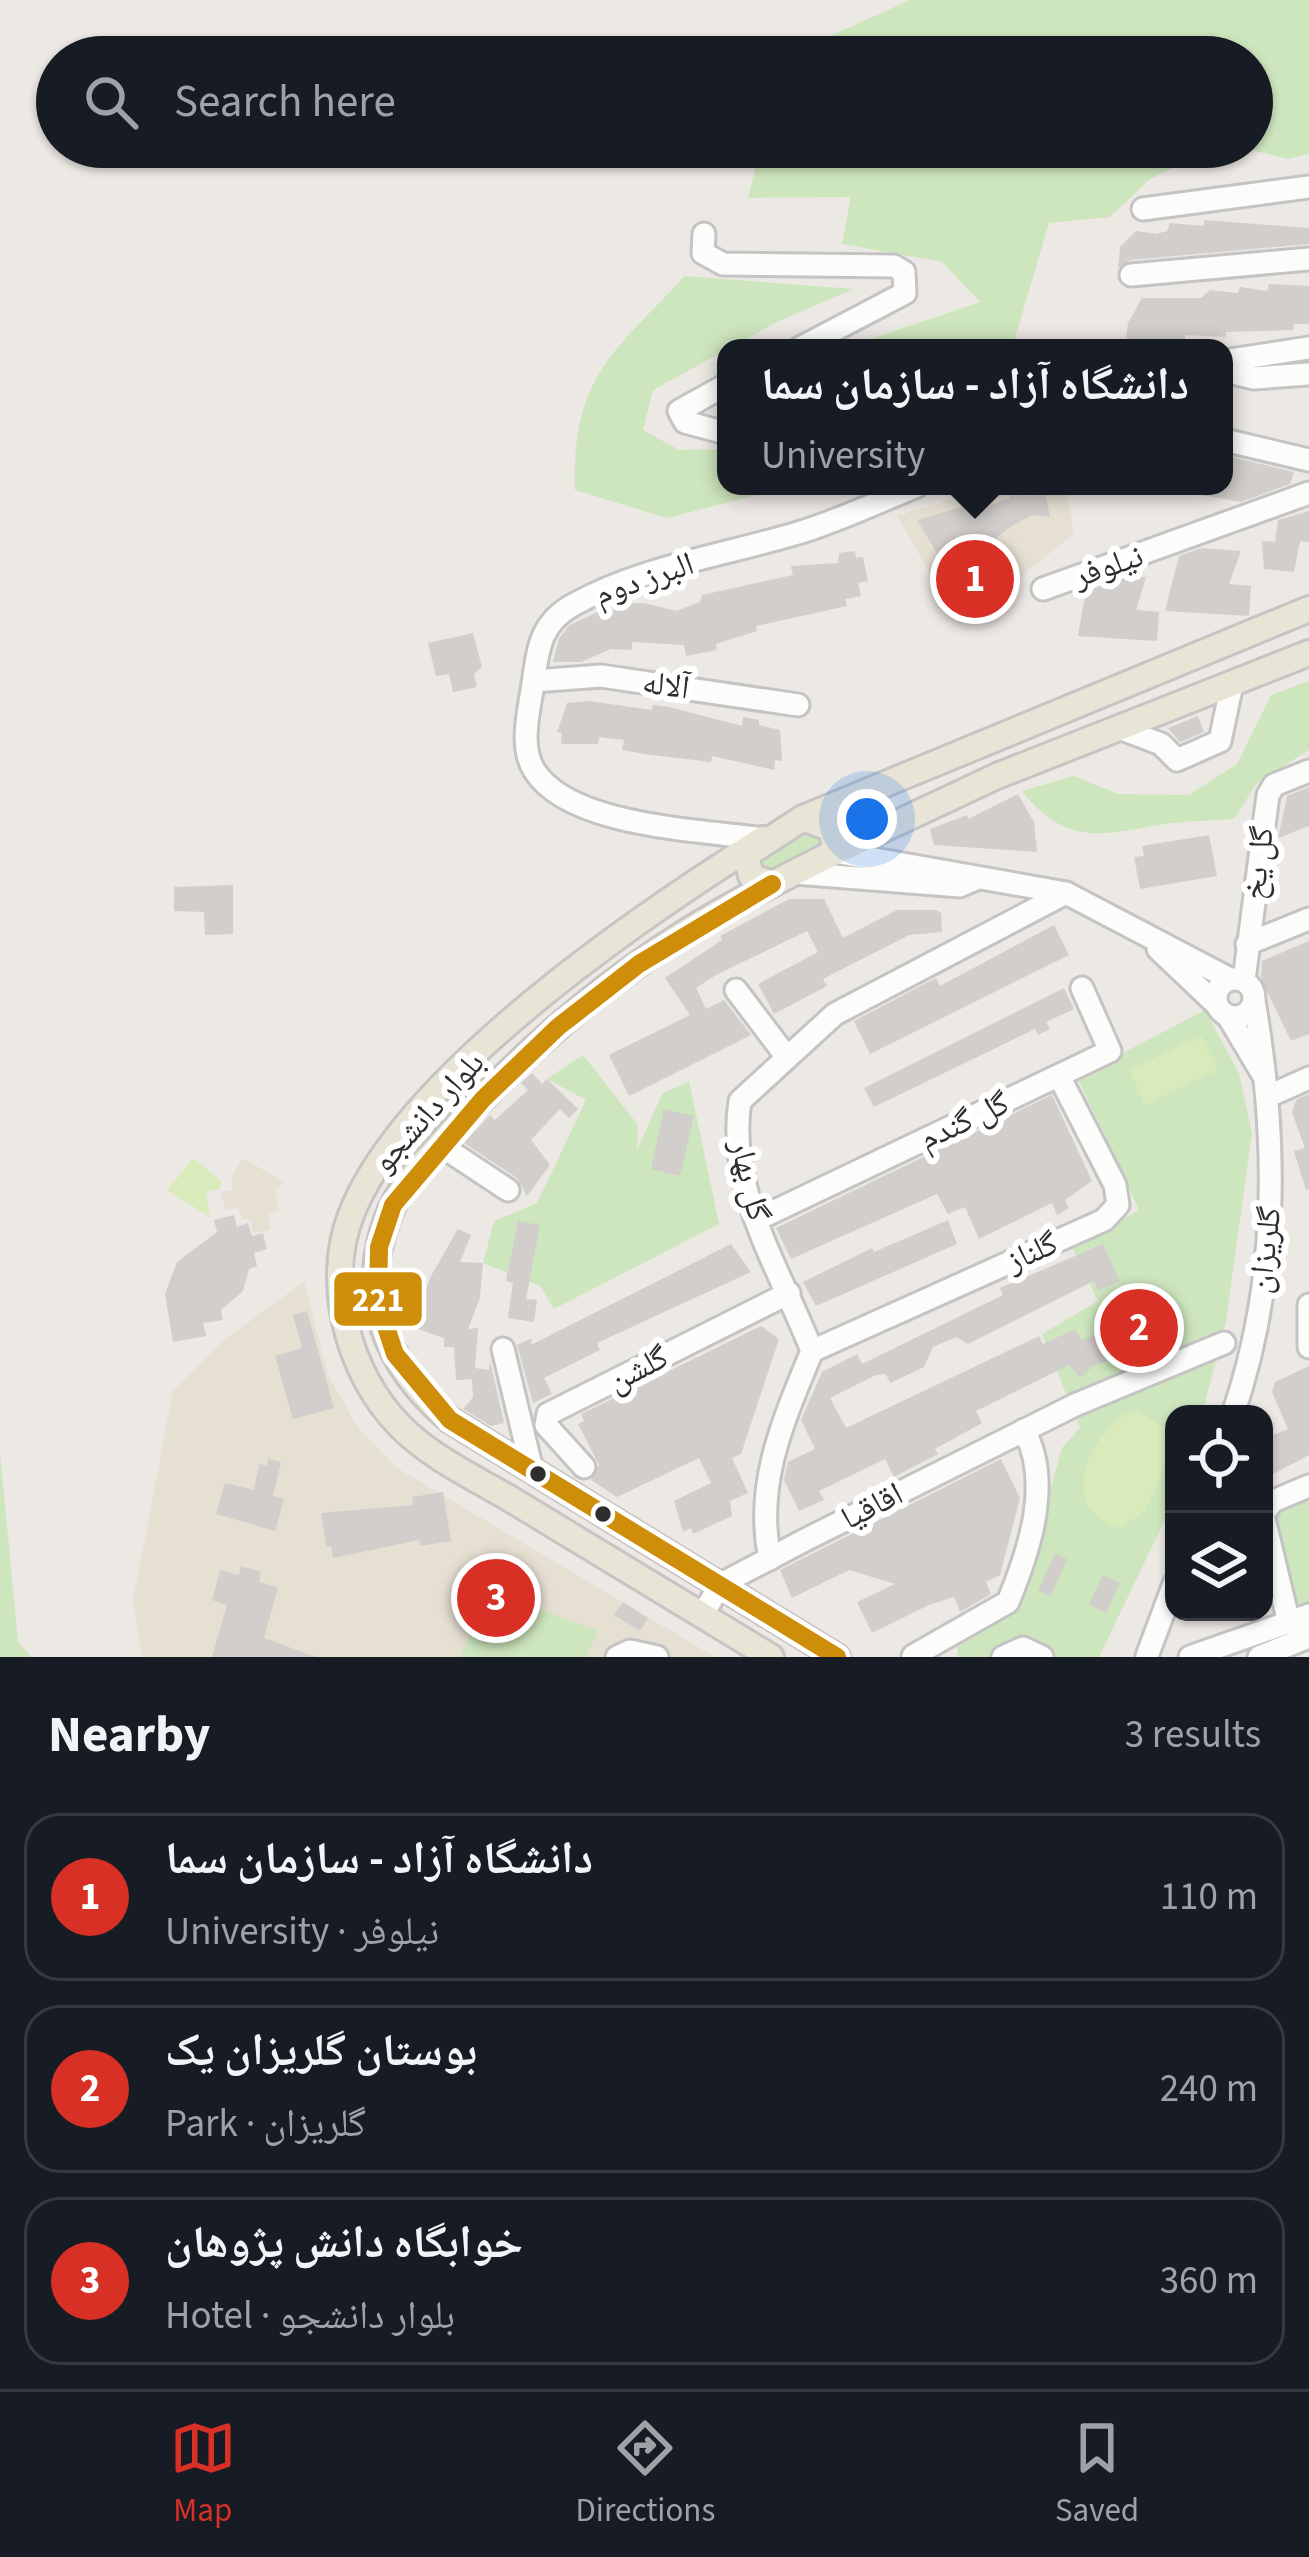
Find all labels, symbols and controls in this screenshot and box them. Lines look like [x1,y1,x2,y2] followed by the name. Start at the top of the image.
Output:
[36,36,1273,168] search box
[78,69,144,135] icon: search
[174,70,396,134] text: Search here
[717,339,1233,495] popup
[761,353,1189,417] text: دانشگاه آزاد - سازمان سما
[761,428,925,484] text: University
[1066,532,1150,600] street label: نیلوفر
[936,534,1014,624] pin: 1
[588,540,700,618] street label: البرز دوم
[640,658,694,712] street label: آلاله
[837,789,897,849] your location
[1230,823,1286,902] street label: گل یخ
[360,1041,496,1183] street label: بلوار دانشجو
[911,1080,1017,1162] street label: گل گندم
[718,1134,782,1226] street label: گل بهار
[1236,1204,1294,1296] street label: گلریزان
[998,1220,1066,1285] street label: گلناز
[332,1270,424,1328] line badge: 221
[352,1277,404,1324] text: 221
[1100,1283,1178,1373] pin: 2
[599,1334,677,1404] street label: گلشن
[1165,1405,1273,1621] map controls
[1165,1405,1273,1513] button: locate
[527,1463,549,1485] unlabelled marker
[833,1470,911,1542] street label: اقاقیا
[592,1503,614,1525] unlabelled marker
[1165,1513,1273,1621] button: layers
[457,1553,535,1643] pin: 3
[48,1699,210,1771] text: Nearby
[1125,1707,1261,1763] text: 3 results
[165,1827,593,1891] text: دانشگاه آزاد - سازمان سما
[80,1869,100,1925] text: 1
[1160,1869,1258,1925] text: 110 m
[165,1904,439,1960] text: University · نیلوفر
[165,2019,477,2083] text: بوستان گلریزان یک
[80,2061,100,2117] text: 2
[1160,2061,1258,2117] text: 240 m
[165,2096,366,2152] text: Park · گلریزان
[165,2211,523,2275] text: خوابگاه دانش پژوهان
[80,2253,100,2309] text: 3
[1160,2253,1258,2309] text: 360 m
[165,2288,455,2344] text: Hotel · بلوار دانشجو
[170,2415,236,2534] tab: Map
[576,2415,715,2534] tab: Directions
[1055,2415,1139,2534] tab: Saved

